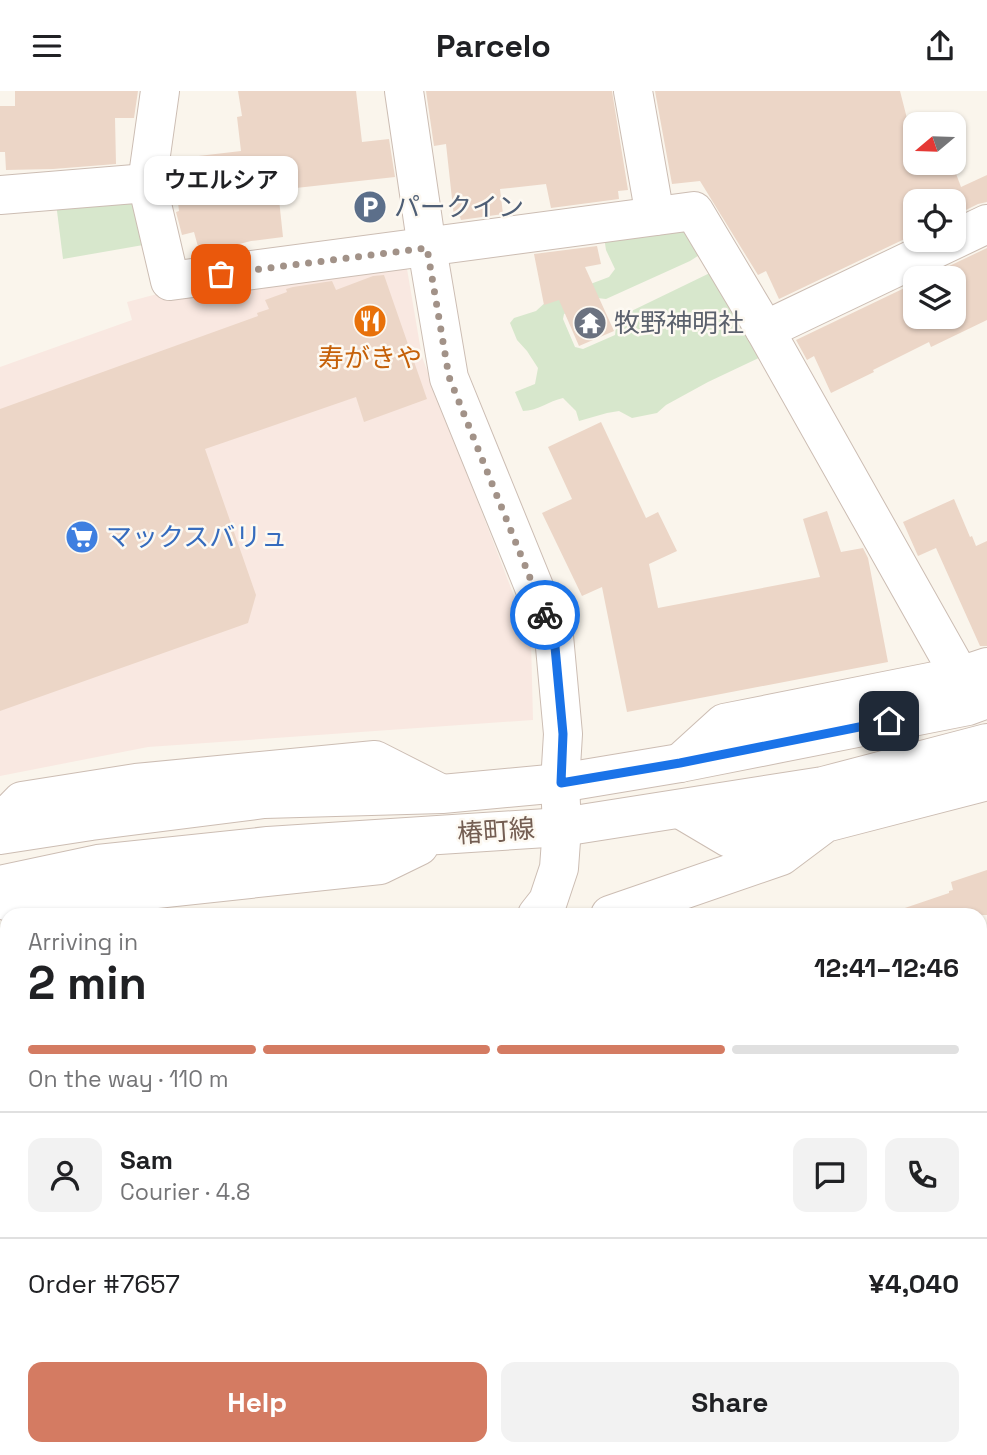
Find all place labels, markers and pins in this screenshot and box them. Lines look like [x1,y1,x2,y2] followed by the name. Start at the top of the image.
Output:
[144,155,298,204] callout: ウエルシア
[351,188,389,226] parking icon: パークイン
[394,190,524,224] place label: パークイン
[191,244,251,304] pin
[351,302,389,340] restaurant icon: 寿がきや
[571,304,609,342] temple icon: 牧野神明社
[614,306,744,340] place label: 牧野神明社
[318,341,422,375] place label: 寿がきや
[63,518,101,556] supermarket icon: マックスバリュ
[106,520,287,554] place label: マックスバリュ
[859,691,919,751] pin

